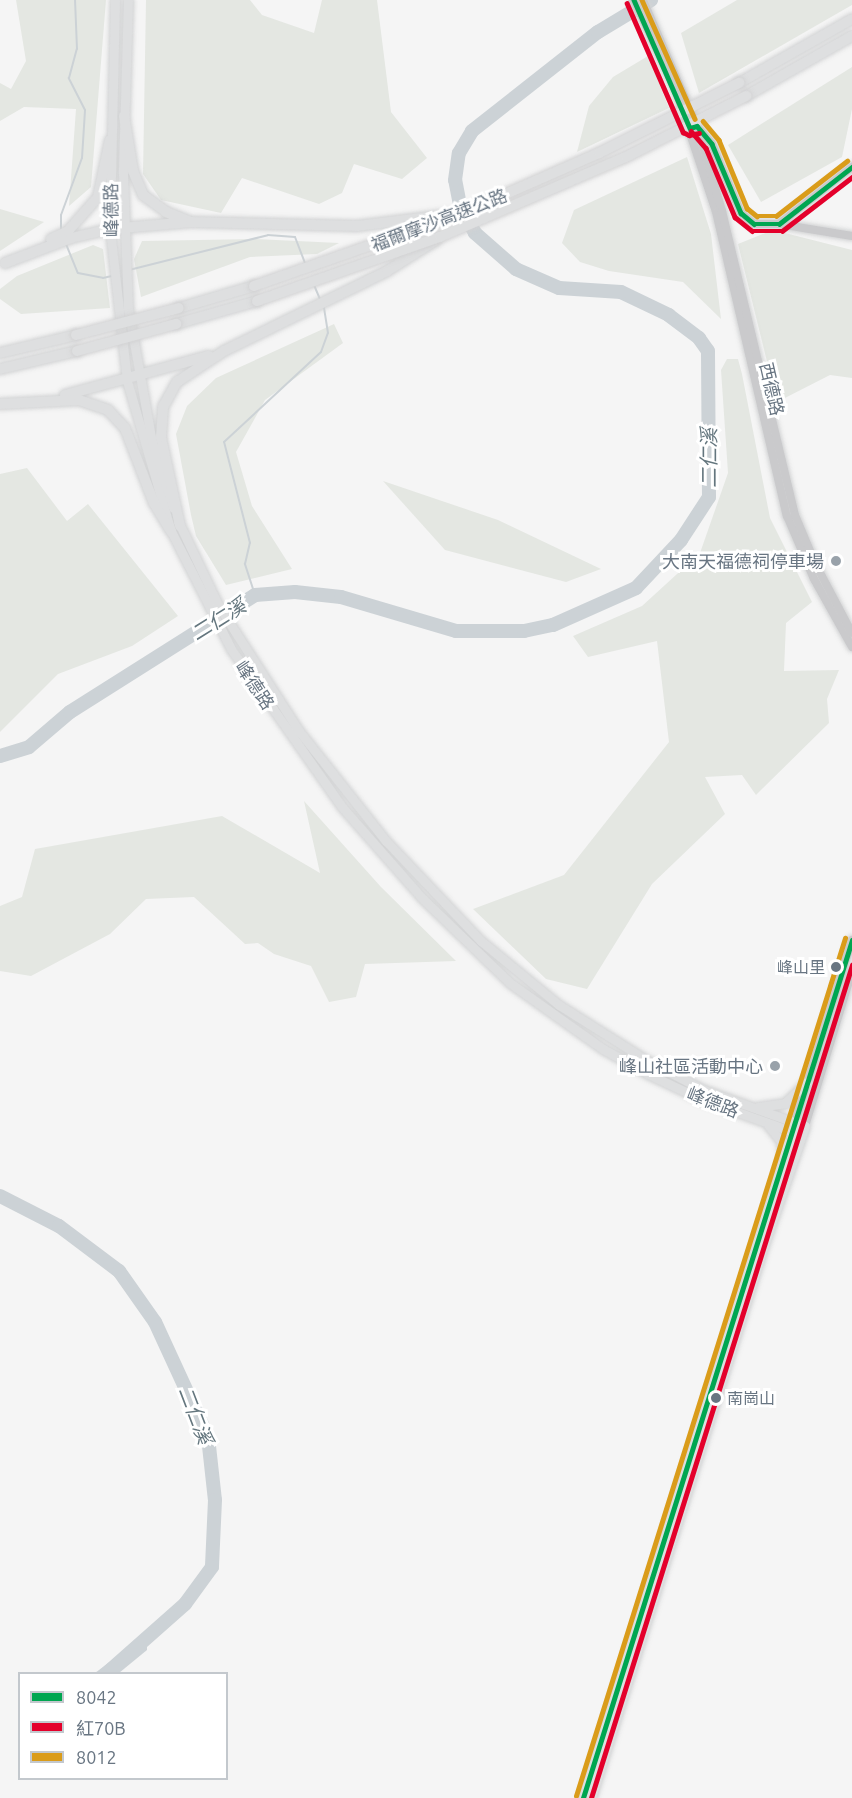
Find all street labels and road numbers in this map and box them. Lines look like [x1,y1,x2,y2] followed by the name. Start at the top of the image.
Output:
[100,183,122,237] street label: 峰德路
[368,184,510,256] street label: 福爾摩沙高速公路
[755,360,789,418] street label: 西德路
[231,657,279,713] street label: 峰德路
[684,1082,742,1122] street label: 峰德路

